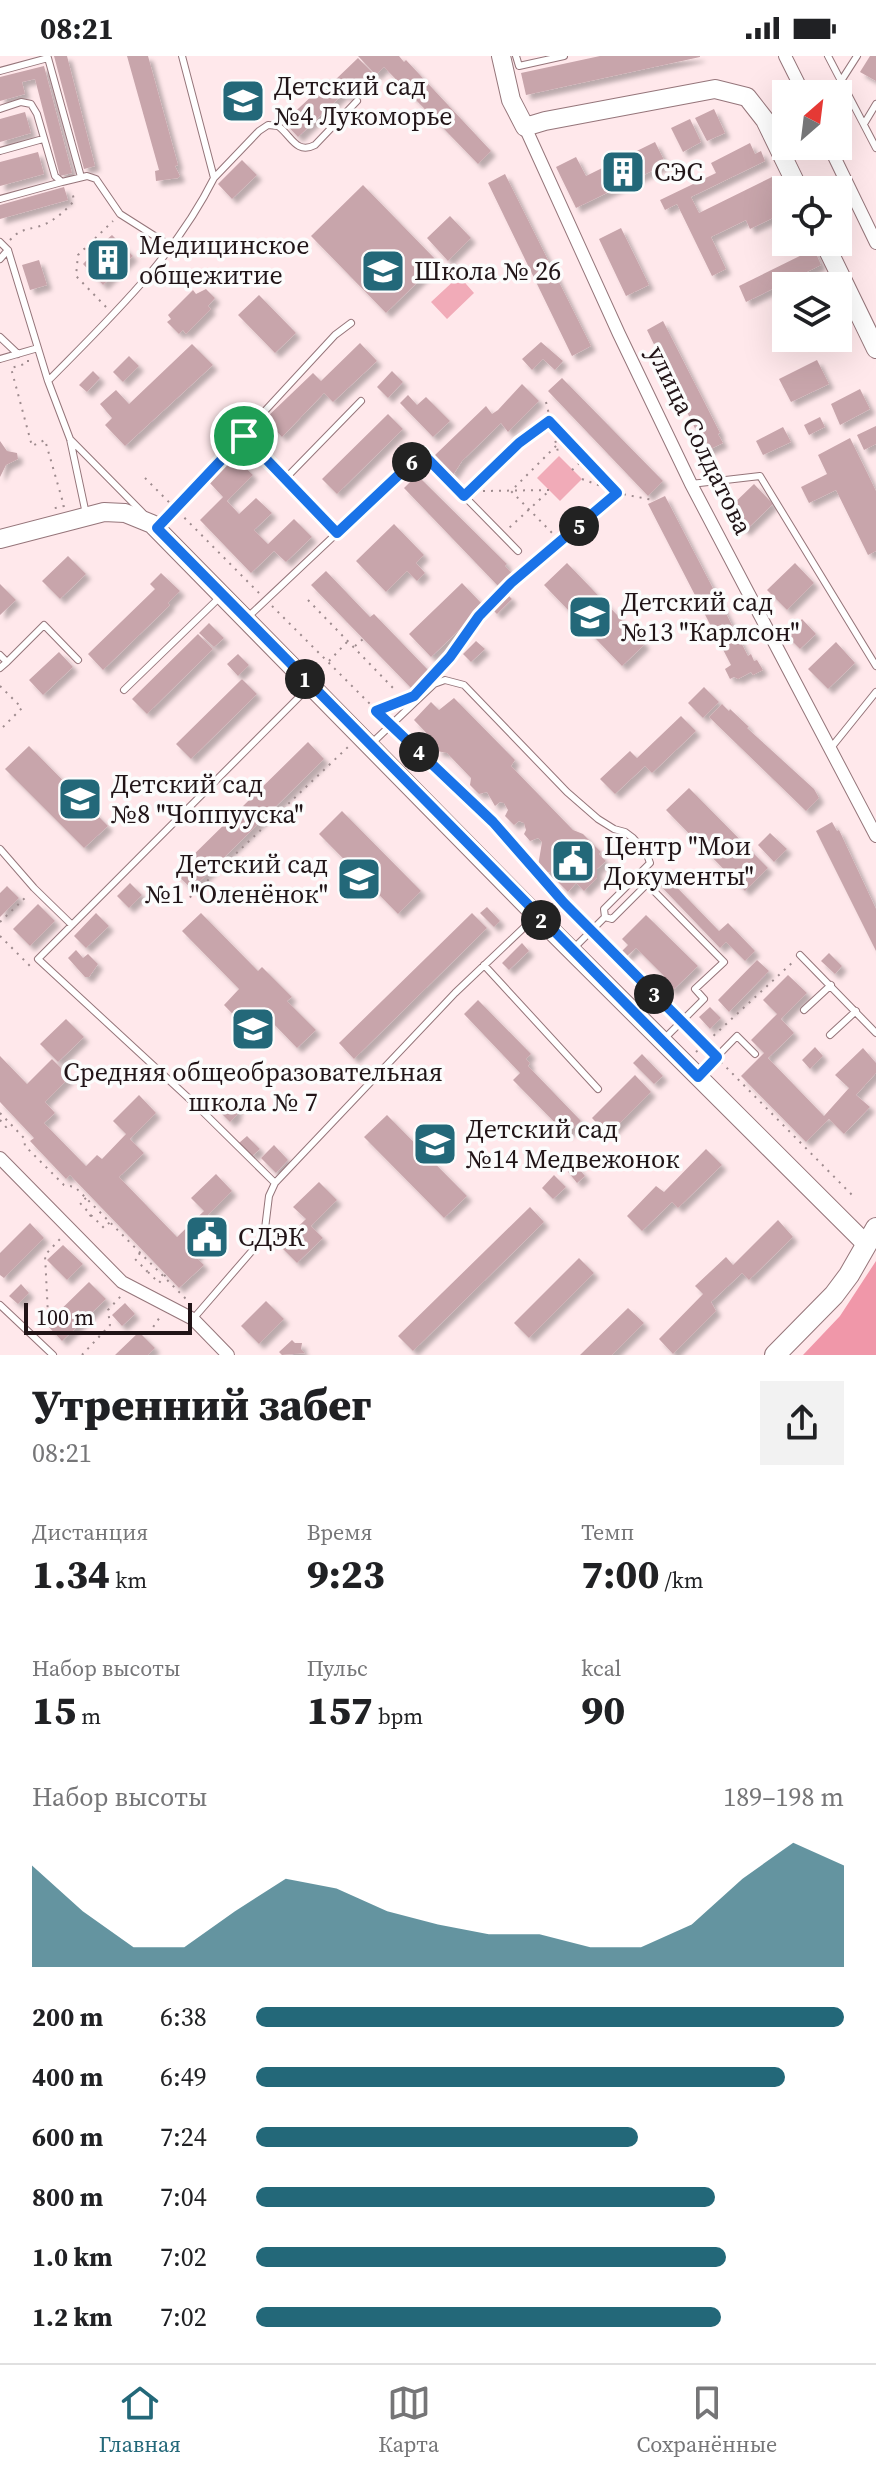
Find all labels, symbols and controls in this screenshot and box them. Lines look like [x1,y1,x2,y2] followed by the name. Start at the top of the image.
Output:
[40,8,114,49] text: 08:21
[274,68,453,134] place label: Детский сад №4 Лукоморье
[219,77,267,125] school or university icon: Детский сад №4 Лукоморье
[772,80,852,160] north arrow
[772,80,852,352] map controls
[599,148,647,196] building icon: СЭС
[654,154,703,190] place label: СЭС
[772,176,852,256] button: locate
[139,227,309,293] place label: Медицинское общежитие
[84,236,132,284] building icon: Медицинское общежитие
[359,247,407,295] school or university icon: Школа № 26
[414,253,561,289] place label: Школа № 26
[772,272,852,352] button: layers
[639,339,762,541] street label: улица Солдатова
[210,402,278,470] pin
[222,414,266,458] icon: arrive
[392,442,432,482] pin: 6
[406,447,418,477] text: 6
[559,506,599,546] pin: 5
[573,511,585,541] text: 5
[621,584,800,650] place label: Детский сад №13 "Карлсон"
[566,593,614,641] school or university icon: Детский сад №13 "Карлсон"
[285,659,325,699] pin: 1
[299,664,311,694] text: 1
[399,732,439,772] pin: 4
[413,737,425,767] text: 4
[111,766,304,832] place label: Детский сад №8 "Чоппууска"
[56,775,104,823] school or university icon: Детский сад №8 "Чоппууска"
[604,828,754,894] place label: Центр "Мои Документы"
[549,837,597,885] public building icon: Центр "Мои Документы"
[145,846,328,912] place label: Детский сад №1 "Оленёнок"
[335,855,383,903] school or university icon: Детский сад №1 "Оленёнок"
[521,900,561,940] pin: 2
[535,905,547,935] text: 2
[634,974,674,1014] pin: 3
[648,979,660,1009] text: 3
[229,1005,277,1053] school or university icon: Cредняя общеобразовательная школа № 7
[63,1054,443,1120] place label: Cредняя общеобразовательная школа № 7
[466,1111,680,1177] place label: Детский сад №14 Медвежонок
[411,1120,459,1168] school or university icon: Детский сад №14 Медвежонок
[183,1213,231,1261] public building icon: СДЭК
[238,1219,305,1255] place label: СДЭК
[24,1299,192,1335] scale bar
[36,1302,94,1332] text: 100 m
[32,1374,372,1435] text: Утренний забег
[760,1381,844,1465] button: share
[32,1435,92,1471] text: 08:21
[32,1517,148,1547] text: Дистанция
[307,1517,372,1547] text: Время
[581,1517,634,1547] text: Темп
[32,1547,110,1601] text: 1.34
[307,1547,385,1601] text: 9:23
[581,1547,659,1601] text: 7:00
[110,1565,147,1595] text: km
[659,1565,704,1595] text: /km
[32,1653,180,1683] text: Набор высоты
[307,1653,368,1683] text: Пульс
[581,1653,621,1683] text: kcal
[32,1683,76,1737] text: 15
[307,1683,373,1737] text: 157
[581,1683,625,1737] text: 90
[76,1701,101,1731] text: m
[373,1701,423,1731] text: bpm
[32,1779,207,1815] text: Набор высоты
[723,1779,844,1815] text: 189–198 m
[32,1999,103,2035] text: 200 m
[160,1999,207,2035] text: 6:38
[32,2059,103,2095] text: 400 m
[160,2059,207,2095] text: 6:49
[32,2119,103,2155] text: 600 m
[160,2119,207,2155] text: 7:24
[32,2179,103,2215] text: 800 m
[160,2179,207,2215] text: 7:04
[32,2239,113,2275] text: 1.0 km
[160,2239,207,2275] text: 7:02
[32,2299,113,2335] text: 1.2 km
[160,2299,207,2335] text: 7:02
[99,2381,181,2459] tab: Главная
[378,2381,439,2459] tab: Карта
[636,2381,777,2459] tab: Сохранённые

